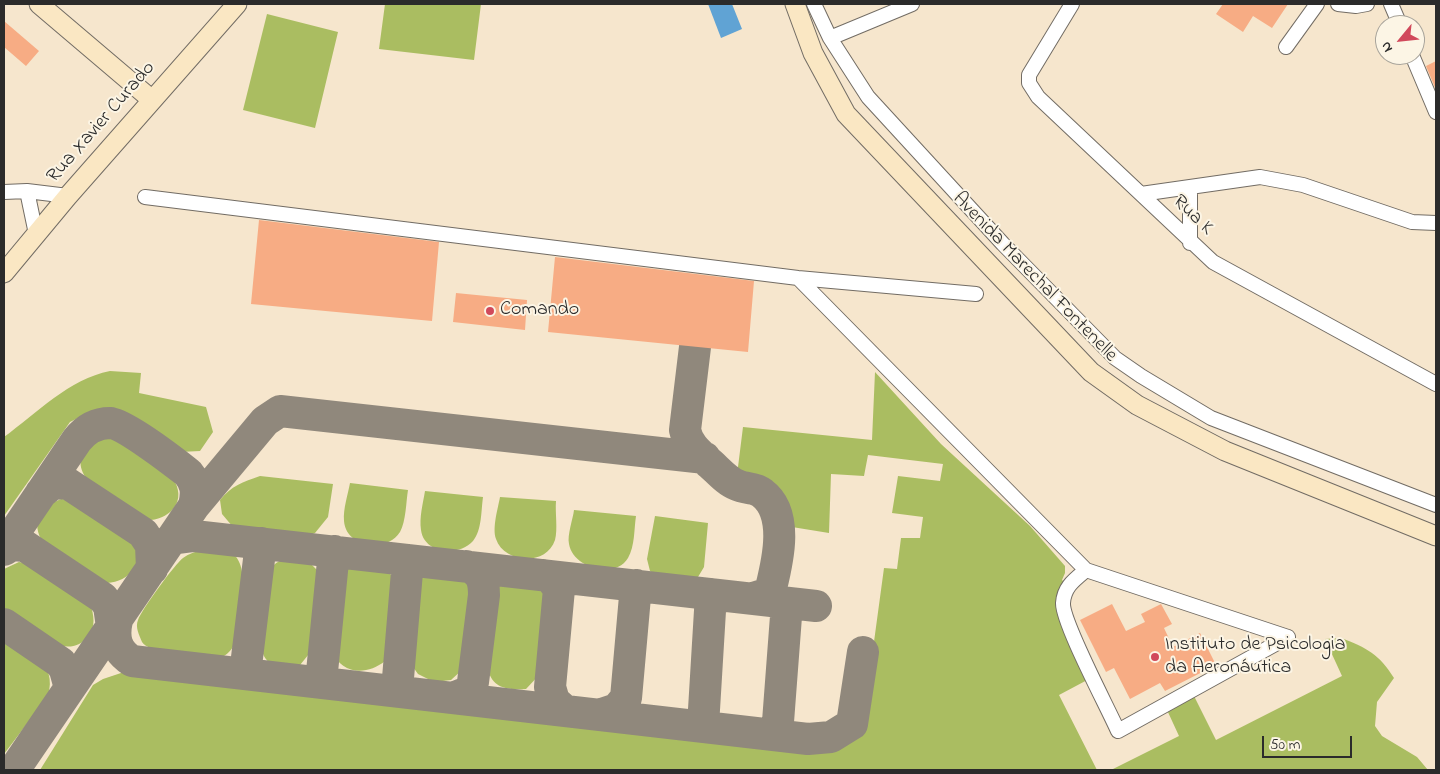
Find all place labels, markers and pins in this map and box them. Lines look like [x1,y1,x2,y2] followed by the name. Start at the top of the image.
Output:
[500,299,579,323] place label: Comando
[484,305,496,317] marker: Comando
[1165,634,1345,681] place label: Instituto de Psicologia da Aeronáutica
[1149,651,1161,663] marker: Instituto de Psicologia da Aeronáutica

